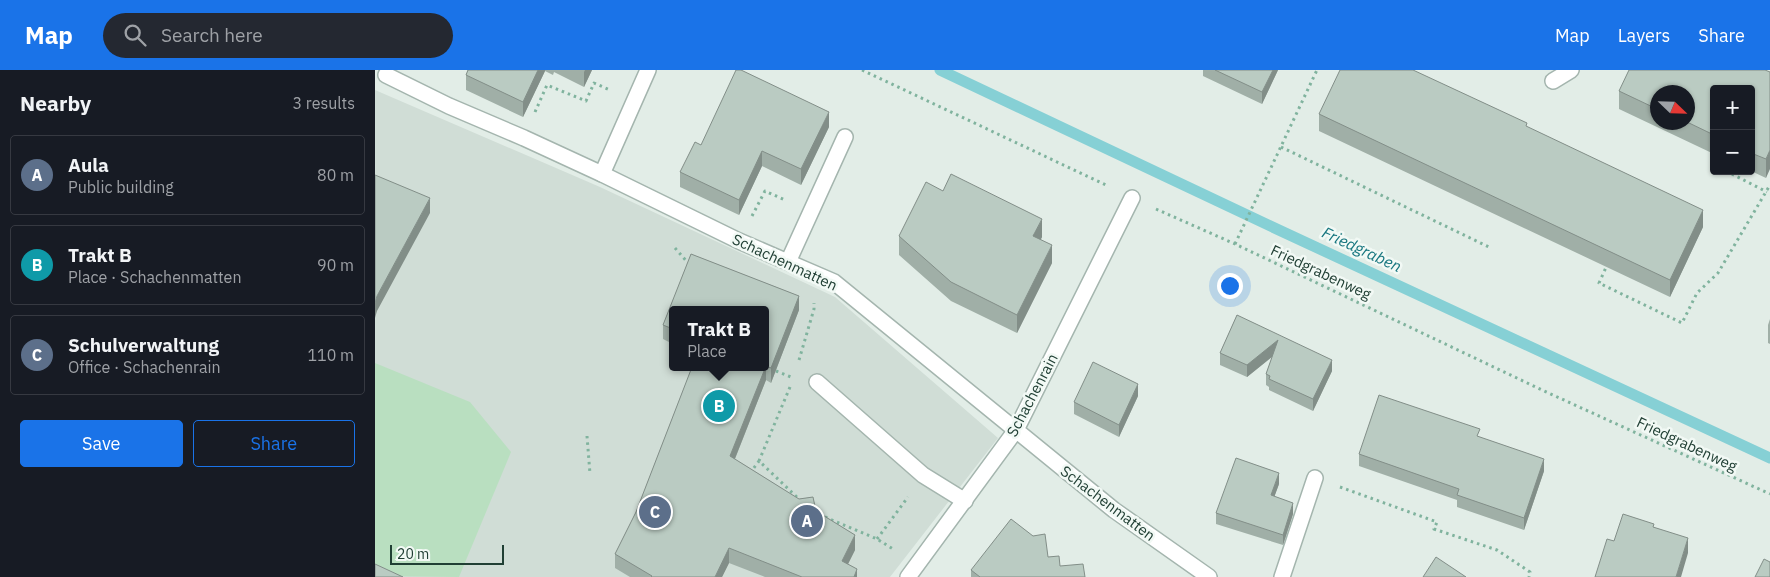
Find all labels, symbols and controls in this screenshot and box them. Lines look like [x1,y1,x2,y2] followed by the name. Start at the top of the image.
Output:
[103,13,453,58] search box
[25,19,73,51] text: Map
[121,21,149,49] icon: search
[161,23,263,47] text: Search here
[1555,24,1590,47] text: Map
[1618,24,1670,47] text: Layers
[1698,24,1745,47] text: Share
[1650,85,1695,130] north arrow
[1710,85,1755,175] map controls
[1710,85,1755,130] button: +
[20,89,91,117] text: Nearby
[292,93,355,113] text: 3 results
[1710,130,1755,175] button: −
[68,153,109,177] text: Aula
[32,165,42,185] text: A
[317,165,354,185] text: 80 m
[68,177,174,197] text: Public building
[1319,222,1405,276] water label: Friedgraben
[729,229,841,295] street label: Schachenmatten
[1268,240,1374,304] street label: Friedgrabenweg
[68,243,132,267] text: Trakt B
[32,255,42,275] text: B
[317,255,354,275] text: 90 m
[68,267,242,287] text: Place · Schachenmatten
[1217,273,1243,299] your location
[669,306,769,371] popup
[687,317,751,341] text: Trakt B
[68,333,219,357] text: Schulverwaltung
[687,341,726,361] text: Place
[32,345,42,365] text: C
[307,345,354,365] text: 110 m
[1002,350,1062,440] street label: Schachenrain
[68,357,221,377] text: Office · Schachenrain
[703,387,735,425] pin: B
[1634,412,1740,476] street label: Friedgrabenweg
[20,420,183,467] button: Save
[193,420,355,467] button: Share
[1057,461,1159,545] street label: Schachenmatten
[639,493,671,531] pin: C
[791,502,823,540] pin: A
[390,542,504,565] scale bar
[397,545,429,563] text: 20 m

